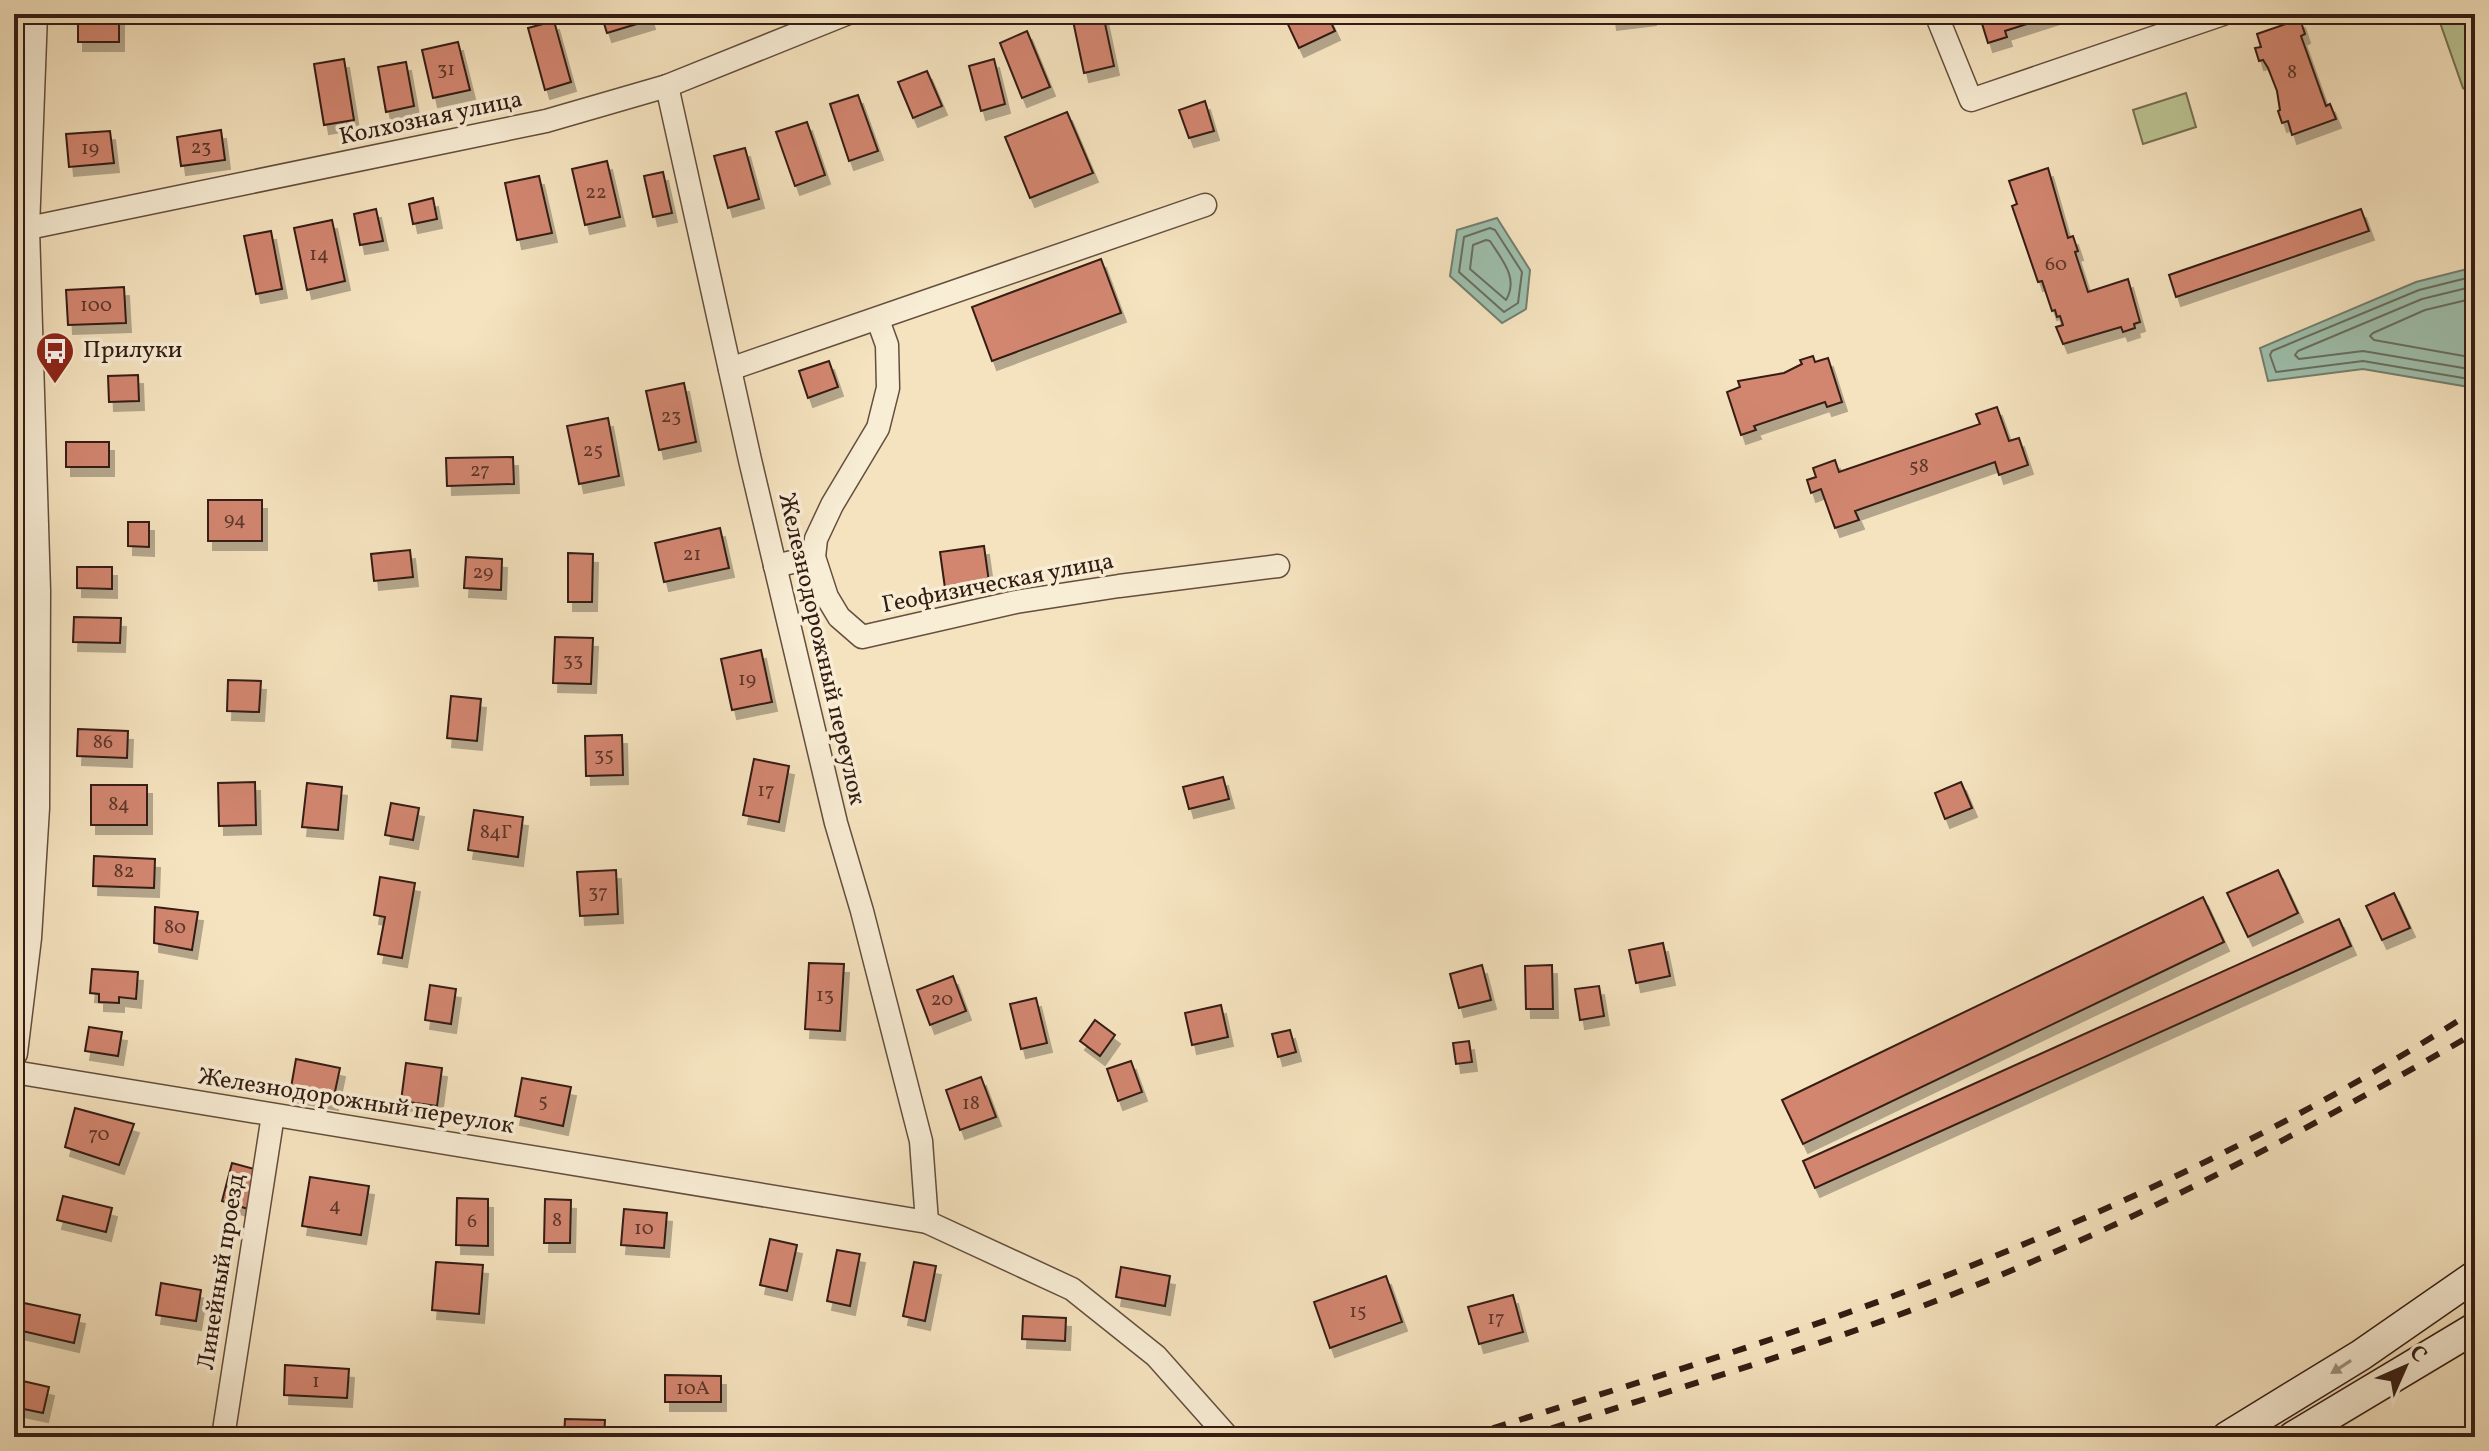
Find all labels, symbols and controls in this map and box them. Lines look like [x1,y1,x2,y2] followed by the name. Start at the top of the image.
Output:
[437,56,455,84] house number: 31
[2287,59,2297,87] house number: 8
[336,83,526,155] street label: Колхозная улица
[191,134,211,162] house number: 23
[81,135,99,163] house number: 19
[585,179,607,207] house number: 22
[309,241,329,269] house number: 14
[2045,251,2067,279] house number: 60
[80,292,112,320] house number: 100
[34,330,76,385] bus stop icon: Прилуки
[83,334,182,368] place label: Прилуки
[661,403,681,431] house number: 23
[583,437,603,465] house number: 25
[1909,453,1929,481] house number: 58
[470,457,490,485] house number: 27
[768,489,874,809] street label: Железнодорожный переулок
[224,506,246,534] house number: 94
[683,541,701,569] house number: 21
[879,545,1117,623] street label: Геофизическая улица
[473,559,493,587] house number: 29
[563,647,583,675] house number: 33
[738,666,756,694] house number: 19
[93,729,113,757] house number: 86
[594,742,614,770] house number: 35
[757,777,775,805] house number: 17
[108,791,130,819] house number: 84
[480,819,512,847] house number: 84Г
[114,858,134,886] house number: 82
[588,879,608,907] house number: 37
[164,914,186,942] house number: 80
[816,982,834,1010] house number: 13
[931,986,953,1014] house number: 20
[196,1060,517,1144] street label: Железнодорожный переулок
[538,1088,548,1116] house number: 5
[962,1090,980,1118] house number: 18
[89,1121,109,1149] house number: 70
[190,1171,254,1373] street label: Линейный проезд
[329,1192,341,1220] house number: 4
[552,1207,562,1235] house number: 8
[467,1208,477,1236] house number: 6
[634,1215,654,1243] house number: 10
[1349,1298,1367,1326] house number: 15
[1487,1305,1505,1333] house number: 17
[2365,1327,2445,1407] north arrow
[2401,1339,2433,1371] text: С
[2331,1360,2352,1375] one-way arrow
[312,1368,320,1396] house number: 1
[676,1375,710,1403] house number: 10А

